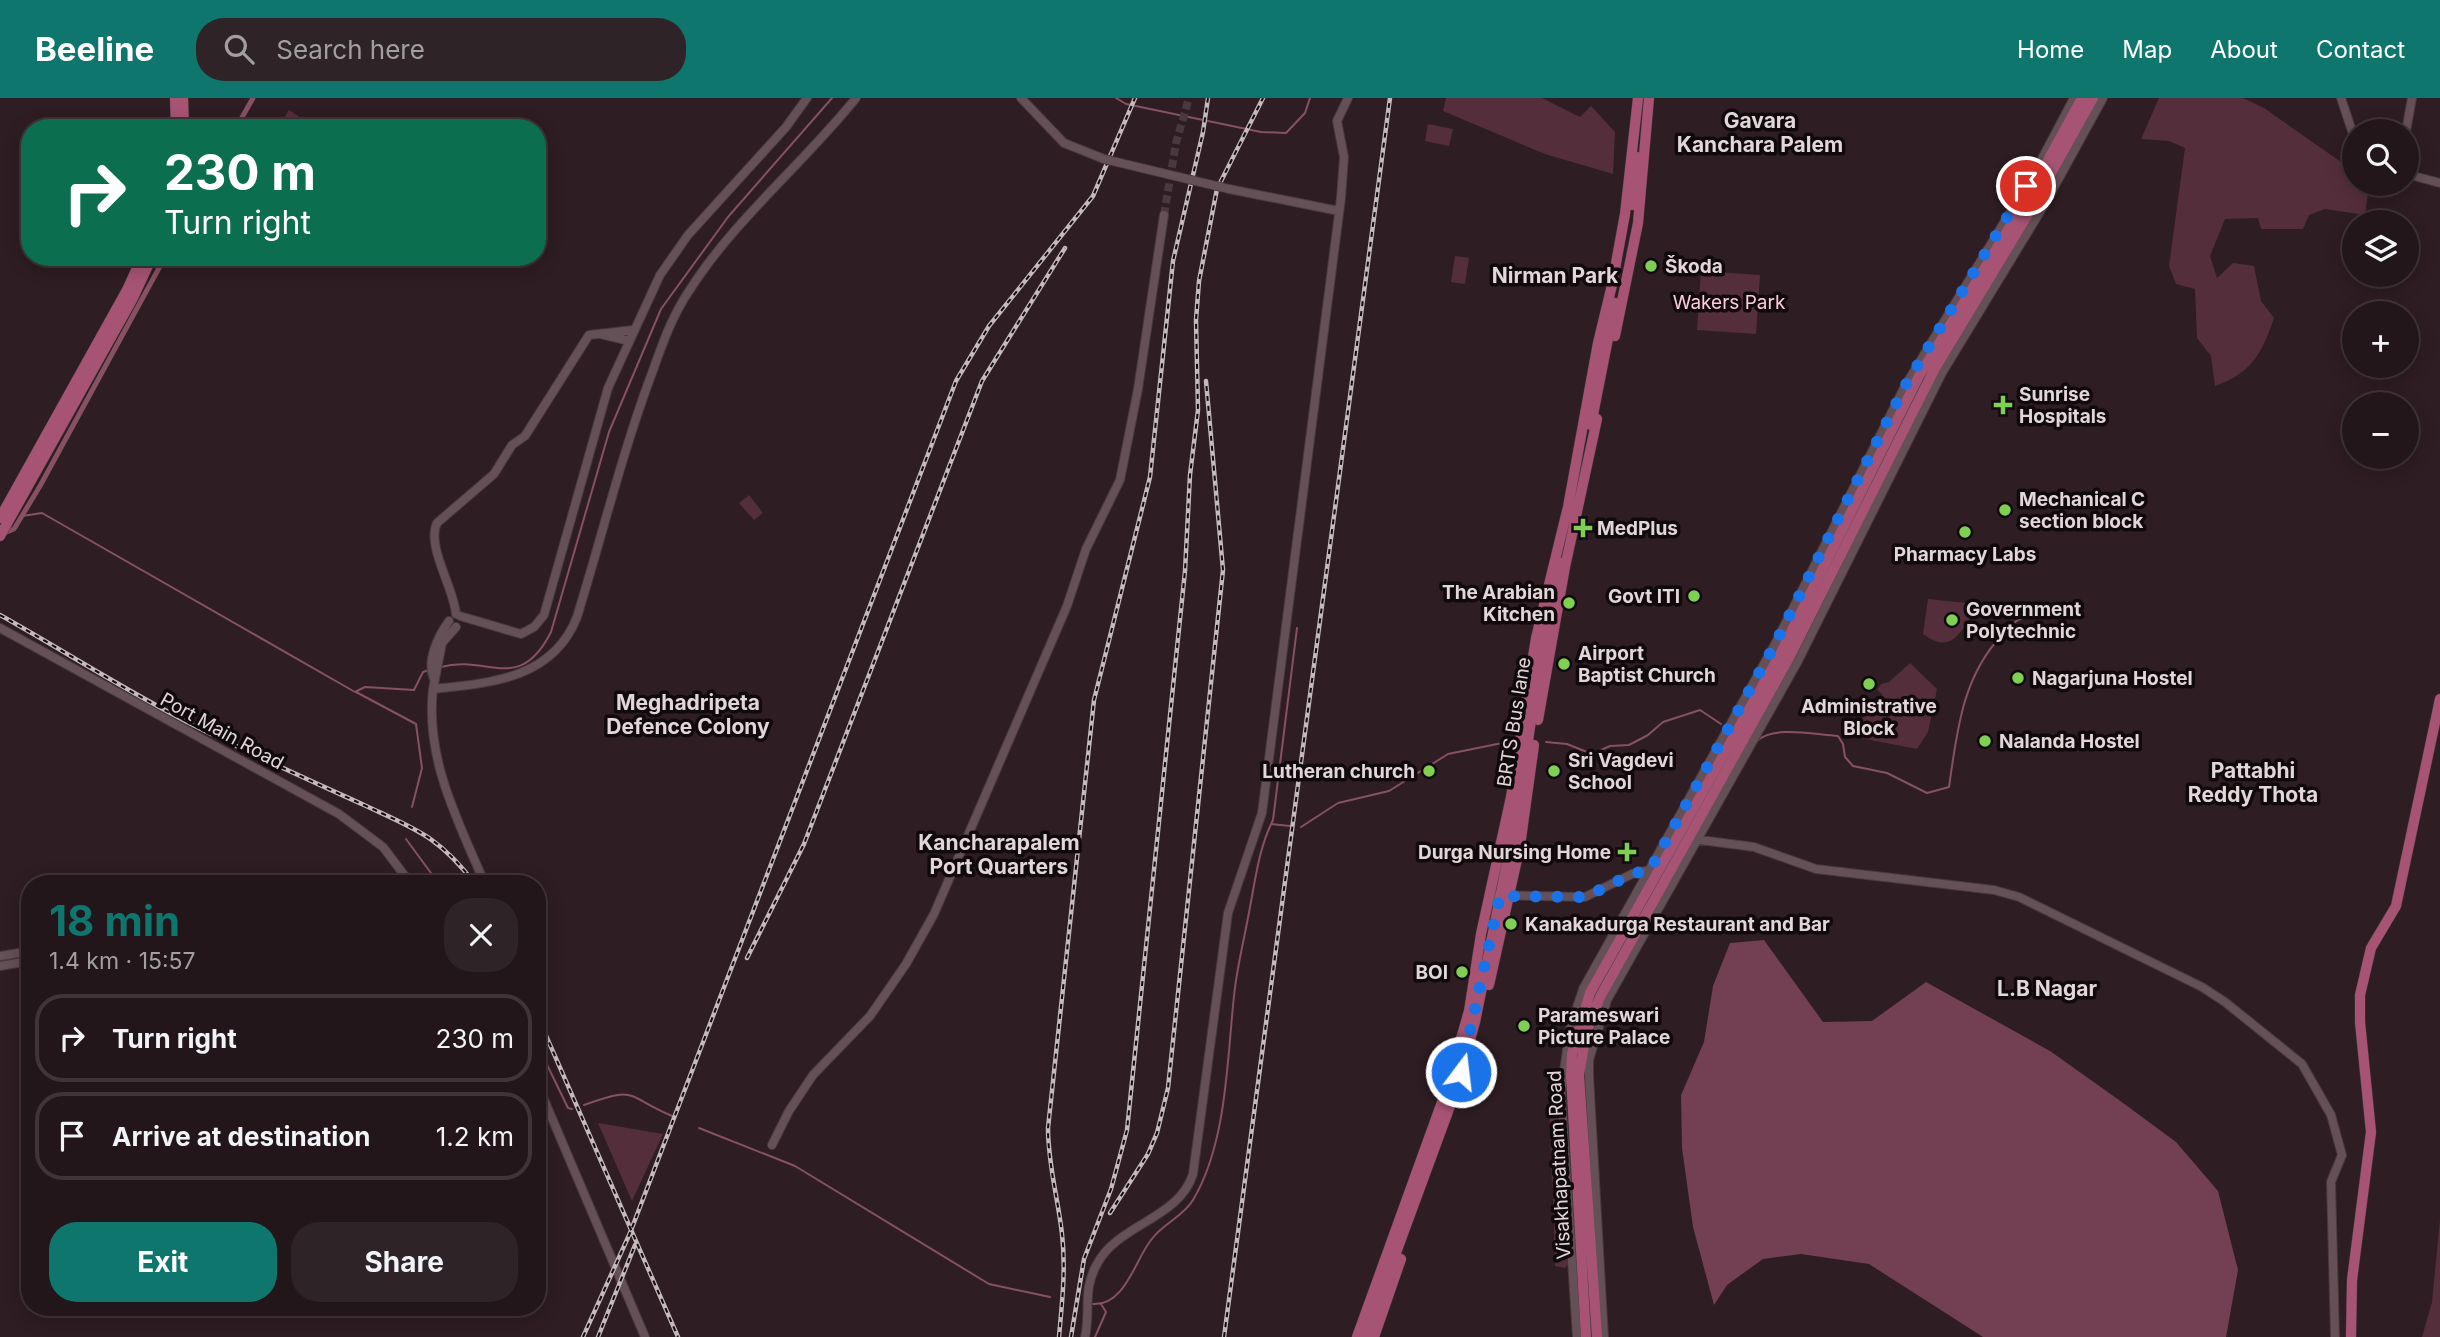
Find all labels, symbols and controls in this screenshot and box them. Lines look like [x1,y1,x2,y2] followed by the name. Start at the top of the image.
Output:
[196,18,686,81] search box
[35,29,154,69] text: Beeline
[220,30,258,68] icon: search
[276,34,425,65] text: Search here
[2017,35,2084,64] text: Home
[2122,35,2172,64] text: Map
[2210,35,2278,64] text: About
[2316,35,2405,64] text: Contact
[1677,108,1843,157] district label: Gavara Kanchara Palem
[2342,119,2419,469] map controls
[2342,119,2419,196] button: search
[164,143,316,202] text: 230 m
[49,147,140,238] icon: right
[1996,156,2056,216] pin
[2007,167,2045,205] icon: arrive
[164,203,311,242] text: Turn right
[2342,210,2419,287] button: layers
[1665,255,1723,278] place label: Škoda
[1643,258,1659,274] marker: Škoda
[1492,263,1619,288] district label: Nirman Park
[1673,291,1786,314] park label: Wakers Park
[2342,301,2419,378] button: +
[2019,383,2107,428] place label: Sunrise Hospitals
[2342,392,2419,469] button: −
[1993,395,2013,415] marker: Sunrise Hospitals
[2019,488,2145,533] place label: Mechanical C section block
[1997,502,2013,518] marker: Mechanical C section block
[1597,517,1678,540] place label: MedPlus
[1575,520,1591,536] marker: MedPlus
[1957,524,1973,540] marker: Pharmacy Labs
[1894,543,2036,566] place label: Pharmacy Labs
[1442,581,1555,626] place label: The Arabian Kitchen
[1608,585,1680,608] place label: Govt ITI
[1686,588,1702,604] marker: Govt ITI
[1561,595,1577,611] marker: The Arabian Kitchen
[1966,598,2081,643] place label: Government Polytechnic
[1944,612,1960,628] marker: Government Polytechnic
[1578,642,1716,687] place label: Airport Baptist Church
[1492,655,1536,789] street label: BRTS Bus lane
[1556,656,1572,672] marker: Airport Baptist Church
[2032,667,2193,690] place label: Nagarjuna Hostel
[2010,670,2026,686] marker: Nagarjuna Hostel
[1861,676,1877,692] marker: Administrative Block
[156,688,288,774] street label: Port Main Road
[606,690,770,739] district label: Meghadripeta Defence Colony
[1801,695,1937,740] place label: Administrative Block
[1999,730,2140,753] place label: Nalanda Hostel
[1977,733,1993,749] marker: Nalanda Hostel
[1568,749,1674,794] place label: Sri Vagdevi School
[2188,758,2318,807] district label: Pattabhi Reddy Thota
[1262,760,1415,783] place label: Lutheran church
[1421,763,1437,779] marker: Lutheran church
[1546,763,1562,779] marker: Sri Vagdevi School
[918,830,1080,879] district label: Kancharapalem Port Quarters
[1418,841,1611,864] place label: Durga Nursing Home
[1617,842,1637,862] marker: Durga Nursing Home
[49,895,180,946] text: 18 min
[444,898,518,972] button: close
[1525,913,1830,936] place label: Kanakadurga Restaurant and Bar
[1503,916,1519,932] marker: Kanakadurga Restaurant and Bar
[49,947,196,975] text: 1.4 km · 15:57
[1415,961,1448,984] place label: BOI
[1454,964,1470,980] marker: BOI
[1997,976,2097,1001] district label: L.B Nagar
[1538,1004,1670,1049] place label: Parameswari Picture Palace
[1516,1018,1532,1034] marker: Parameswari Picture Palace
[53,1019,91,1057] icon: right
[112,1023,237,1054] text: Turn right
[436,1023,514,1054] text: 230 m
[1424,1035,1498,1109] position arrow
[1543,1070,1575,1260] street label: Visakhapatnam Road
[53,1117,91,1155] icon: arrive
[112,1121,371,1152] text: Arrive at destination
[436,1121,514,1152] text: 1.2 km
[49,1222,277,1302] button: Exit
[291,1222,518,1302] button: Share

